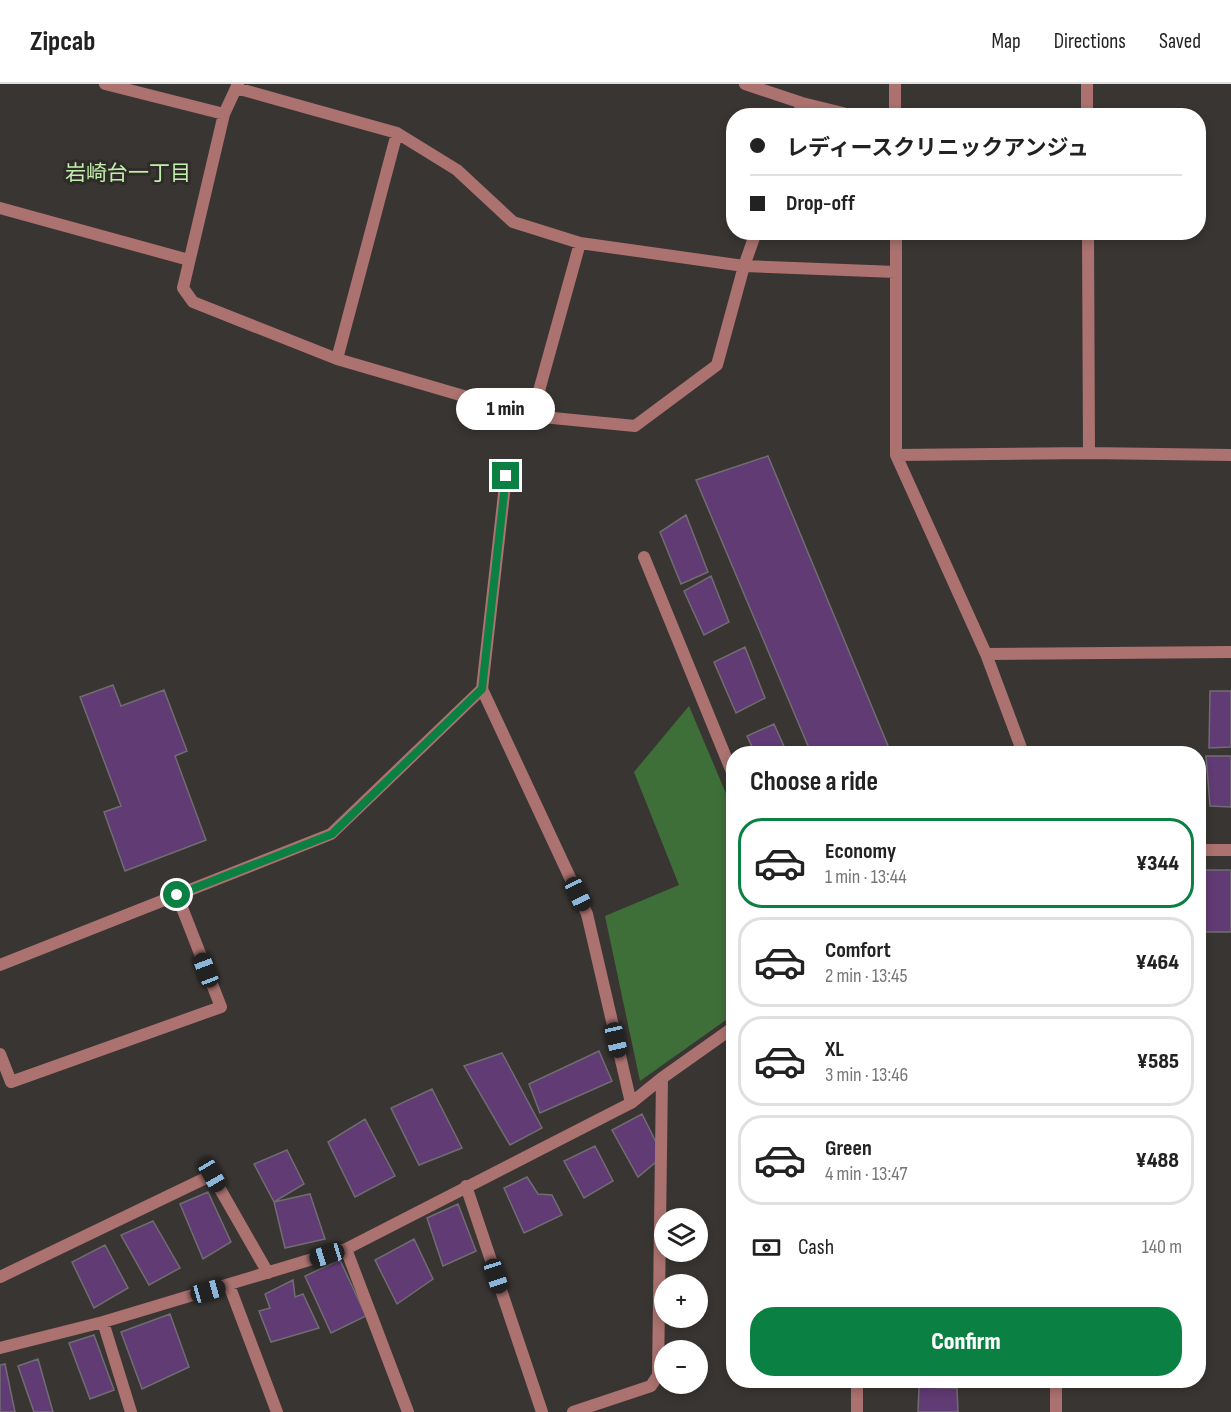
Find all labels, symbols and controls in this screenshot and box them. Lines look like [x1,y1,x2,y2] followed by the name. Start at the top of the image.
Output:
[30,25,95,58] text: Zipcab
[991,29,1021,54] text: Map
[1054,29,1126,54] text: Directions
[1159,29,1201,54] text: Saved
[786,135,1089,162] text: レディースクリニックアンジュ
[65,161,191,186] district label: 岩崎台一丁目
[786,190,855,217] text: Drop-off
[456,389,556,431] callout: 1 min
[486,397,525,421] text: 1 min
[492,462,519,489] route end
[750,766,878,798] text: Choose a ride
[753,836,807,890] icon: car
[825,838,896,865] text: Economy
[1136,850,1179,877] text: ¥344
[825,865,907,889] text: 1 min · 13:44
[562,874,594,914] car
[163,881,190,908] route start
[753,935,807,989] icon: car
[825,937,891,964] text: Comfort
[1136,949,1179,976] text: ¥464
[191,950,221,990] car
[825,964,907,988] text: 2 min · 13:45
[603,1020,629,1060] car
[753,1034,807,1088] icon: car
[825,1036,844,1063] text: XL
[1137,1048,1179,1075] text: ¥585
[825,1063,908,1087] text: 3 min · 13:46
[753,1133,807,1187] icon: car
[825,1135,872,1162] text: Green
[1136,1147,1179,1174] text: ¥488
[195,1155,229,1195] car
[825,1162,907,1186] text: 4 min · 13:47
[654,1208,708,1394] map controls
[654,1208,708,1262] button: layers
[750,1231,783,1264] icon: cash
[798,1234,834,1261] text: Cash
[1142,1235,1182,1259] text: 140 m
[307,1241,347,1269] car
[482,1256,510,1296] car
[654,1274,708,1328] button: +
[188,1277,228,1305] car
[750,1307,1182,1376] button: Confirm
[654,1340,708,1394] button: −

